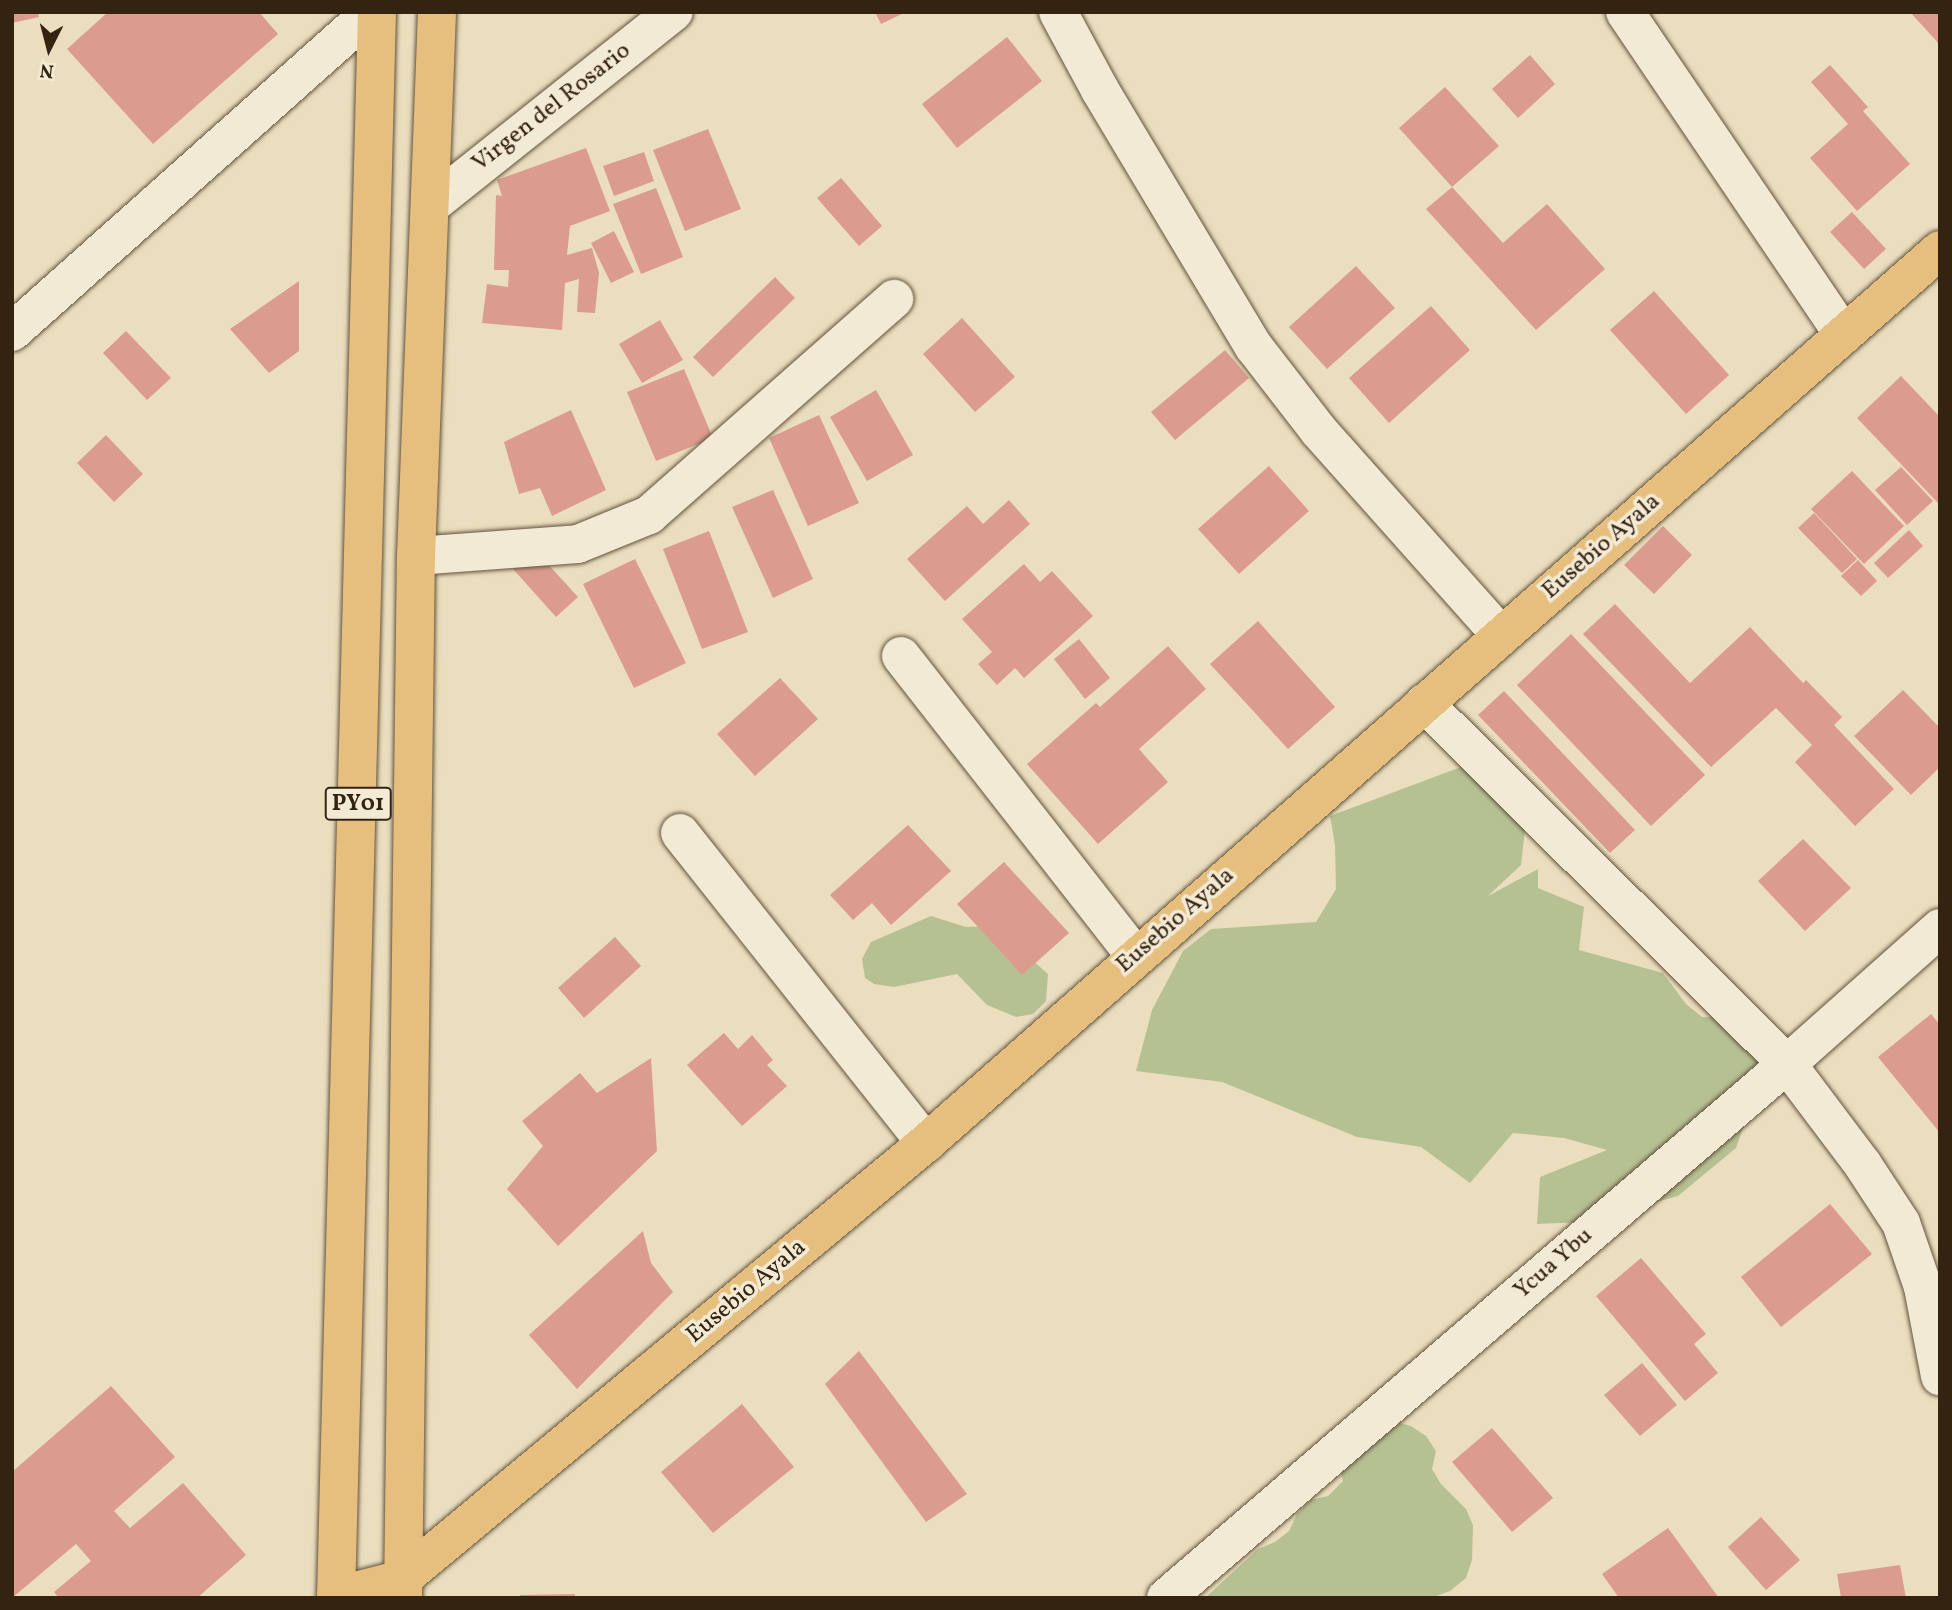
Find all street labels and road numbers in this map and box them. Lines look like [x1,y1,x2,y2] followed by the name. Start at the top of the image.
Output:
[467,37,637,179] street label: Virgen del Rosario
[1537,488,1667,606] street label: Eusebio Ayala
[323,784,393,824] road number: PY01
[1111,862,1241,980] street label: Eusebio Ayala
[1508,1222,1600,1306] street label: Ycua Ybu
[681,1234,813,1350] street label: Eusebio Ayala

